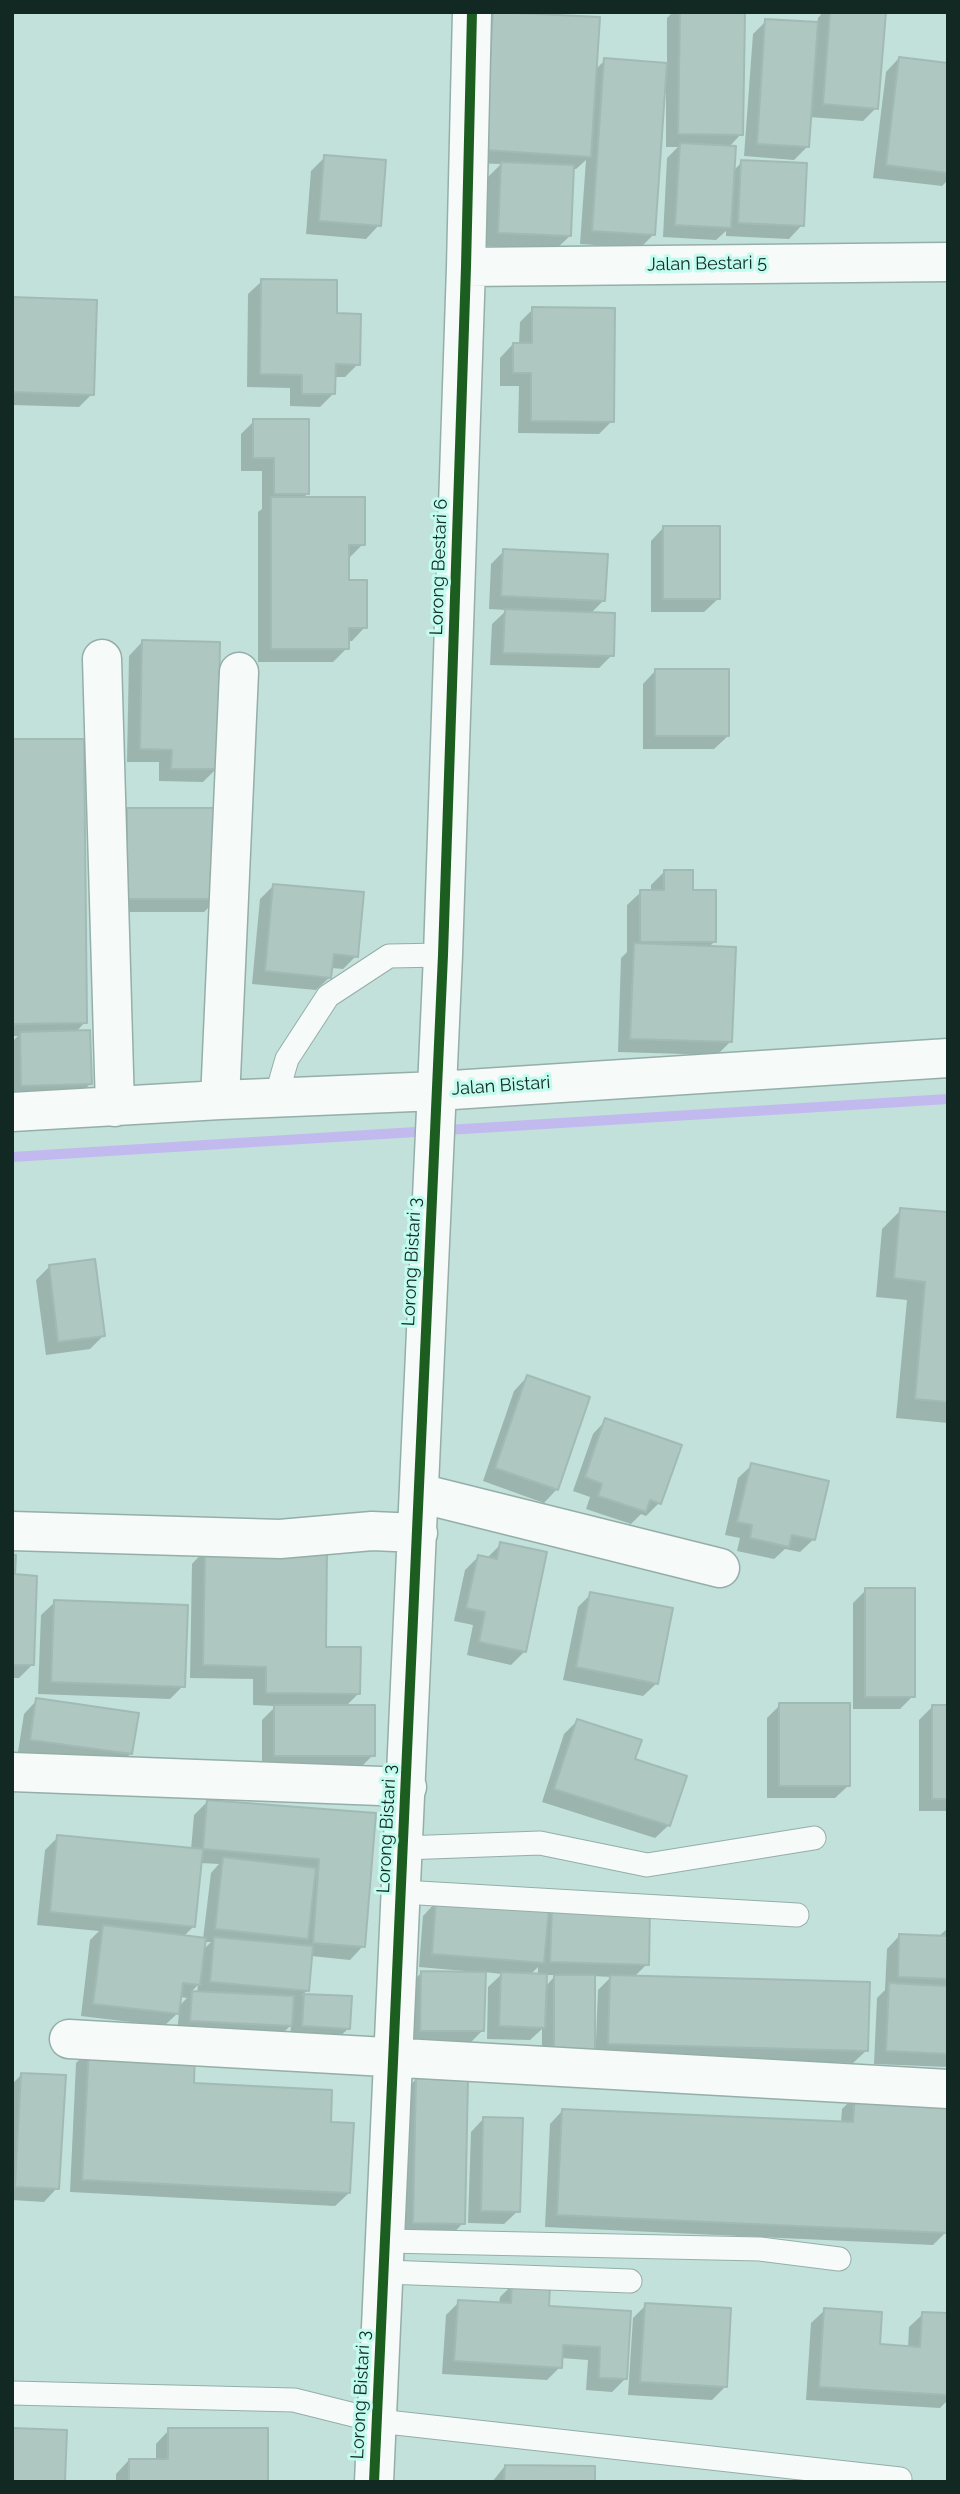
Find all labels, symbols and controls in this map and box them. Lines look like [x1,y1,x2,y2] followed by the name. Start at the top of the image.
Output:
[647,252,767,276] street label: Jalan Bestari 5
[426,498,452,636] street label: Lorong Bestari 6
[451,1072,551,1100] street label: Jalan Bistari
[398,1197,426,1327] street label: Lorong Bistari 3
[373,1764,401,1894] street label: Lorong Bistari 3
[347,2330,375,2460] street label: Lorong Bistari 3

